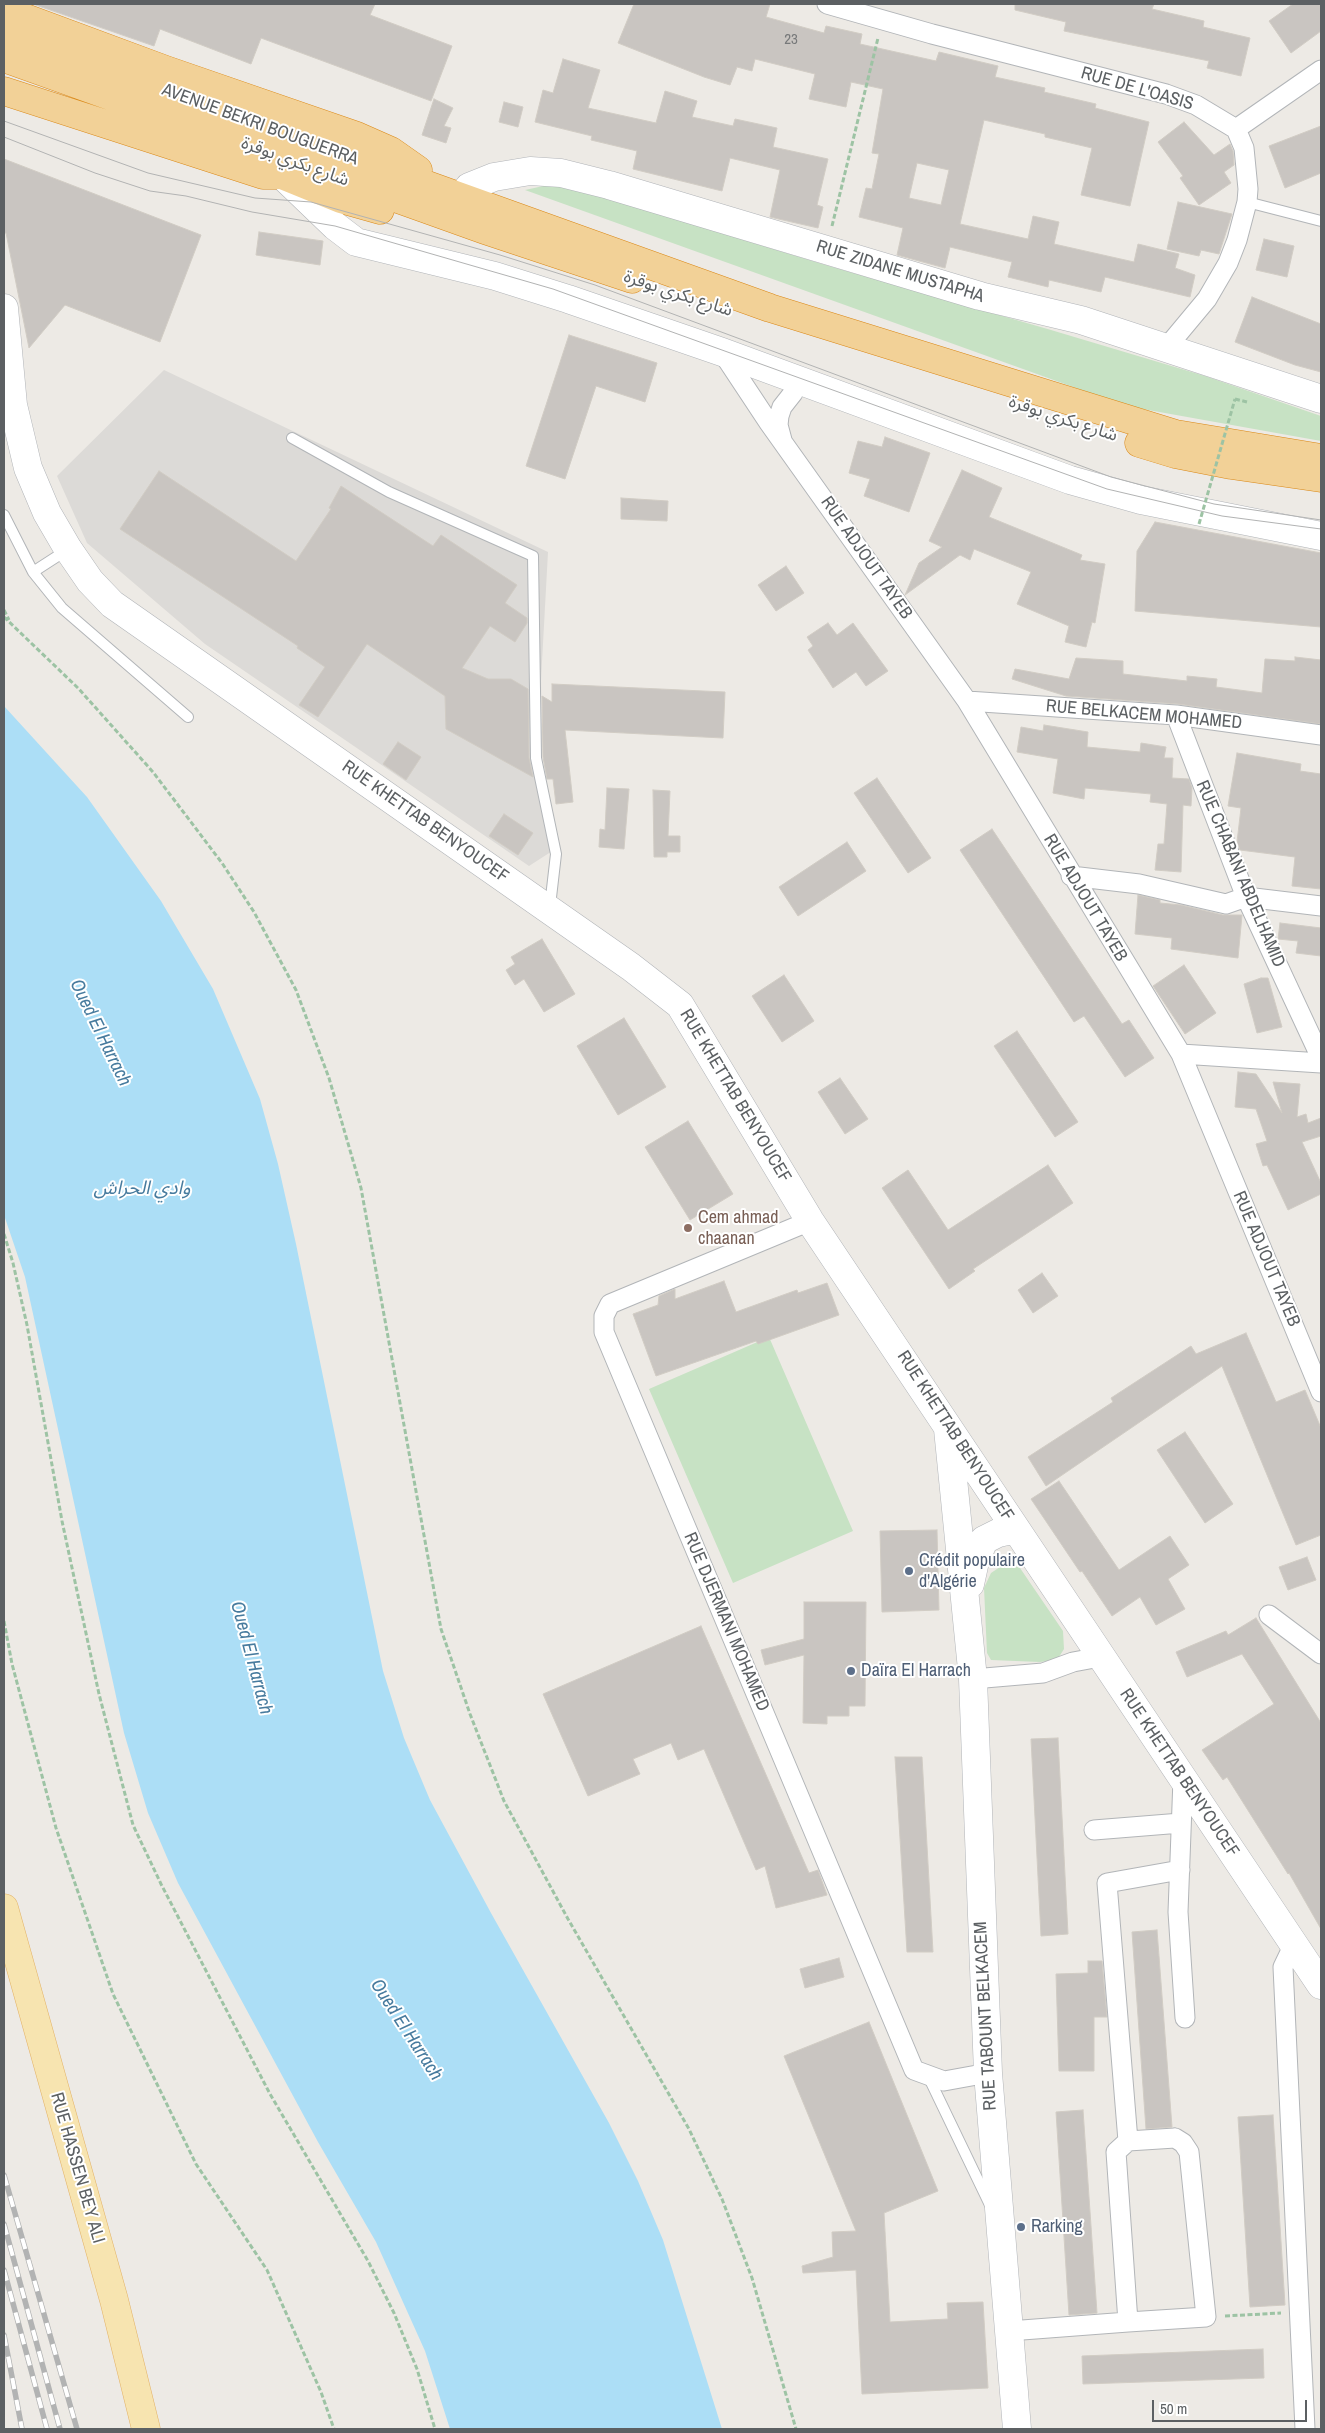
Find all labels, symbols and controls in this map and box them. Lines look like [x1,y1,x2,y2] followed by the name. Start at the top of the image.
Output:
[784,31,798,49] house number: 23
[1078,63,1196,115] street label: RUE DE L'OASIS
[159,79,361,171] street label: AVENUE BEKRI BOUGUERRA
[238,132,352,192] street label: شارع بكري بوقرة
[813,236,987,308] street label: RUE ZIDANE MUSTAPHA
[621,266,735,322] street label: شارع بكري بوقرة
[1006,391,1120,447] street label: شارع بكري بوقرة
[816,493,916,623] street label: RUE ADJOUT TAYEB
[1045,696,1243,734] street label: RUE BELKACEM MOHAMED
[338,756,512,888] street label: RUE KHETTAB BENYOUCEF
[1191,777,1289,971] street label: RUE CHABANI ABDELHAMID
[1038,830,1132,966] street label: RUE ADJOUT TAYEB
[64,976,136,1090] water label: Oued El Harrach
[675,1005,795,1187] street label: RUE KHETTAB BENYOUCEF
[94,1178,190,1200] water label: وادي الحراش
[1228,1188,1304,1330] street label: RUE ADJOUT TAYEB
[698,1207,778,1250] place label: Cem ahmad chaanan
[682,1222,694,1234] marker: Cem ahmad chaanan
[892,1347,1018,1525] street label: RUE KHETTAB BENYOUCEF
[679,1529,773,1715] street label: RUE DJERMANI MOHAMED
[919,1550,1025,1592] place label: Crédit populaire d'Algérie
[903,1565,915,1577] marker: Crédit populaire d'Algérie
[225,1599,277,1717] water label: Oued El Harrach
[861,1660,971,1682] place label: Daïra El Harrach
[845,1665,857,1677] marker: Daïra El Harrach
[1115,1685,1243,1861] street label: RUE KHETTAB BENYOUCEF
[970,1921,1002,2111] street label: RUE TABOUNT BELKACEM
[365,1975,447,2085] water label: Oued El Harrach
[45,2090,109,2246] street label: RUE HASSEN BEY ALI
[1031,2216,1083,2238] place label: Rarking
[1015,2221,1027,2233] marker: Rarking
[1155,2390,1310,2422] scale bar
[1160,2398,1187,2419] text: 50 m

